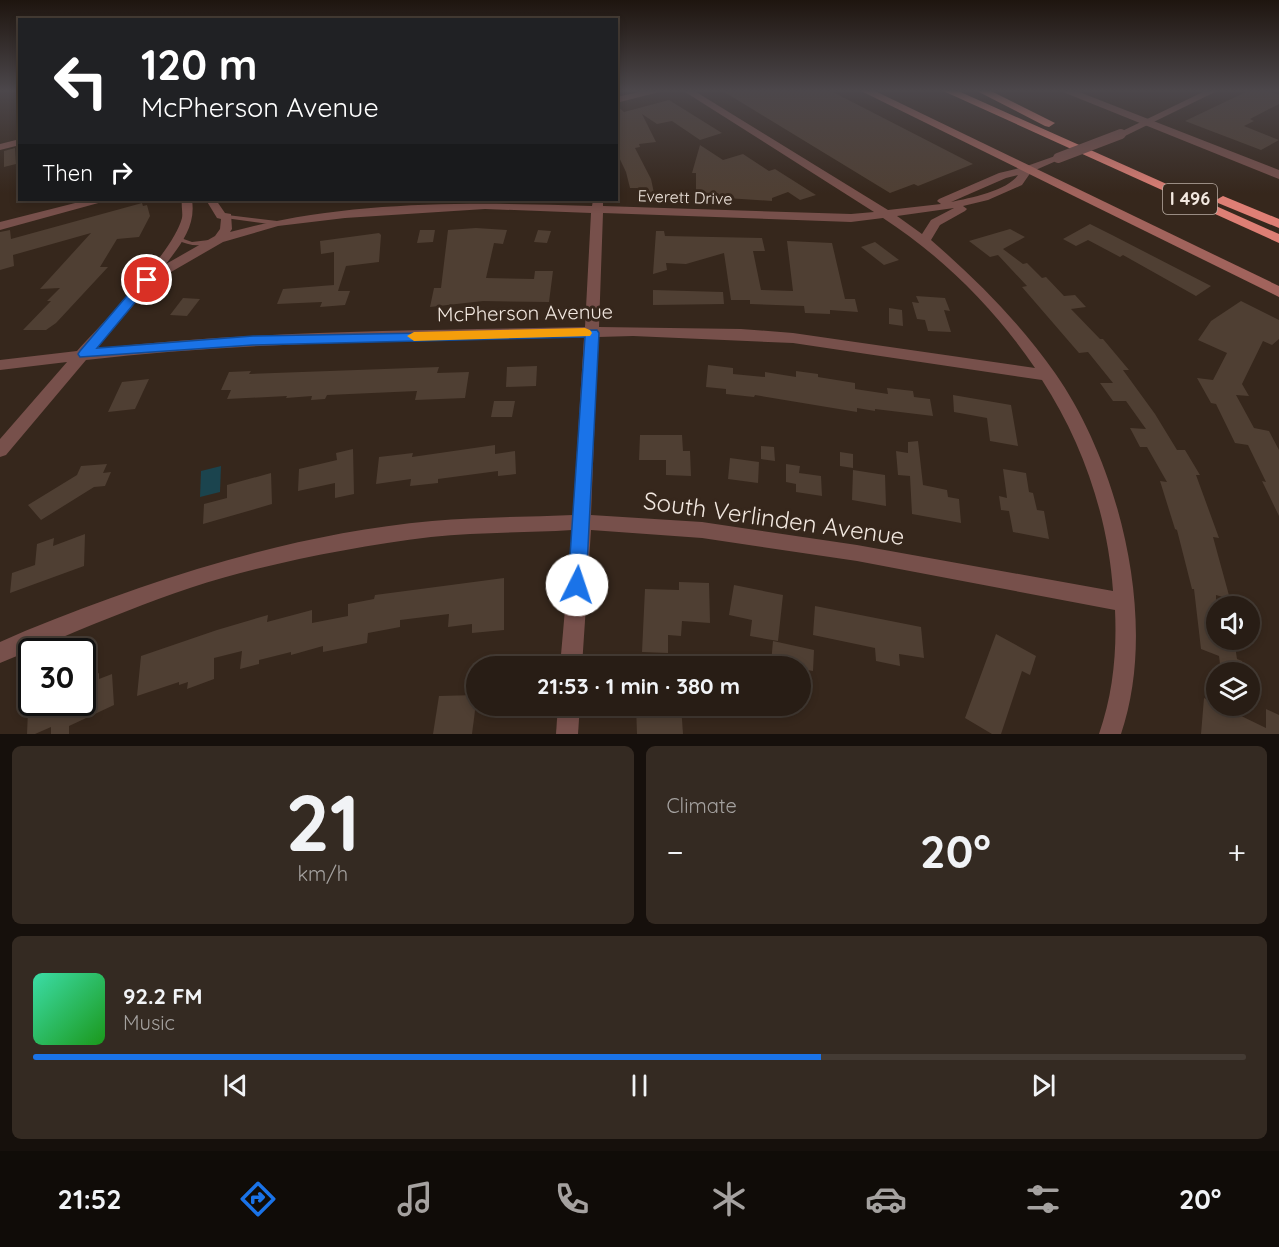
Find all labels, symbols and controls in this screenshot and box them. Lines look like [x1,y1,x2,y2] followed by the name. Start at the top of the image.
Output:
[141,38,258,91] text: 120 m
[42,42,120,120] icon: left
[141,90,379,124] text: McPherson Avenue
[105,156,138,189] icon: right
[42,159,93,187] text: Then
[1163,184,1217,214] road number: I 496
[637,185,733,209] street label: Everett Drive
[121,254,172,305] pin
[130,263,163,296] icon: arrive
[437,298,613,327] street label: McPherson Avenue
[642,485,907,551] street label: South Verlinden Avenue
[545,553,609,617] position arrow
[1206,596,1260,716] map controls
[1206,596,1260,650] button: sound
[18,638,96,716] speed limit sign: 30
[1206,662,1260,716] button: layers
[537,672,740,700] text: 21:53 · 1 min · 380 m
[285,773,360,871] text: 21
[667,793,737,818] text: Climate
[920,823,991,879] text: 20°
[667,831,684,872] text: −
[1227,831,1246,872] text: +
[297,861,348,886] text: km/h
[123,982,203,1010] text: 92.2 FM
[123,1010,175,1035] text: Music
[219,1069,252,1102] icon: previous
[623,1069,656,1102] icon: pause
[1027,1069,1060,1102] icon: next
[237,1178,279,1220] icon: directions
[394,1178,436,1220] icon: music
[551,1178,593,1220] icon: phone
[708,1178,750,1220] icon: climate
[865,1178,907,1220] icon: car
[1022,1178,1064,1220] icon: filters
[58,1182,122,1216] text: 21:52
[1179,1182,1221,1216] text: 20°

